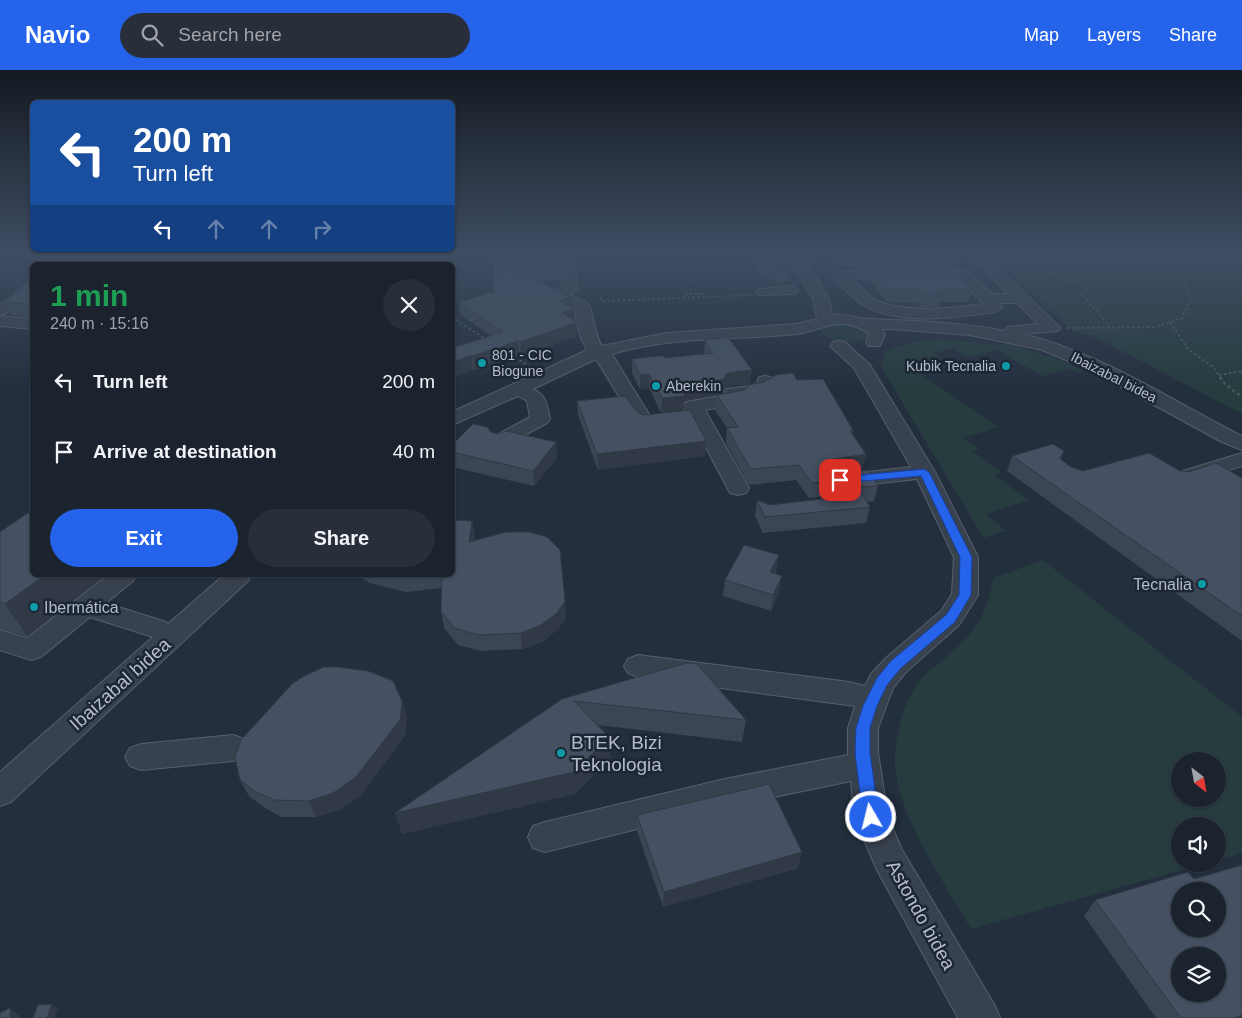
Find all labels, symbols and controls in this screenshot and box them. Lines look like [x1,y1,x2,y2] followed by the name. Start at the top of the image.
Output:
[120,13,470,58] search box
[25,21,90,48] text: Navio
[138,21,166,49] icon: search
[178,24,282,45] text: Search here
[1024,25,1059,45] text: Map
[1087,25,1141,45] text: Layers
[1169,25,1217,45] text: Share
[50,120,115,185] icon: left
[133,120,232,159] text: 200 m
[133,161,213,186] text: Turn left
[149,215,177,243] icon: left
[202,215,230,243] icon: ahead
[255,215,283,243] icon: ahead
[308,215,336,243] icon: right
[50,279,128,312] text: 1 min
[383,279,435,331] button: close
[50,315,149,332] text: 240 m · 15:16
[492,347,552,379] place label: 801 - CIC Biogune
[1068,348,1160,406] street label: Ibaizabal bidea
[476,357,488,369] marker: 801 - CIC Biogune
[906,358,996,374] place label: Kubik Tecnalia
[1000,360,1012,372] marker: Kubik Tecnalia
[50,368,78,396] icon: left
[93,371,168,392] text: Turn left
[382,371,435,392] text: 200 m
[666,378,721,394] place label: Aberekin
[650,380,662,392] marker: Aberekin
[50,438,78,466] icon: arrive
[93,441,277,462] text: Arrive at destination
[393,441,435,462] text: 40 m
[819,459,861,501] pin
[826,466,854,494] icon: arrive
[50,509,238,567] button: Exit
[248,509,435,567] button: Share
[1133,576,1192,593] place label: Tecnalia
[1196,578,1208,590] marker: Tecnalia
[44,599,119,616] place label: Ibermática
[28,601,40,613] marker: Ibermática
[65,633,175,735] street label: Ibaizabal bidea
[571,732,662,775] place label: BTEK, Bizi Teknologia
[555,747,567,759] marker: BTEK, Bizi Teknologia
[1171,752,1226,808] north arrow
[1171,752,1226,1002] map controls
[844,790,896,842] position arrow
[1171,817,1226,872] button: sound
[882,857,960,974] street label: Astondo bidea
[1171,882,1226,937] button: search
[1171,947,1226,1002] button: layers

